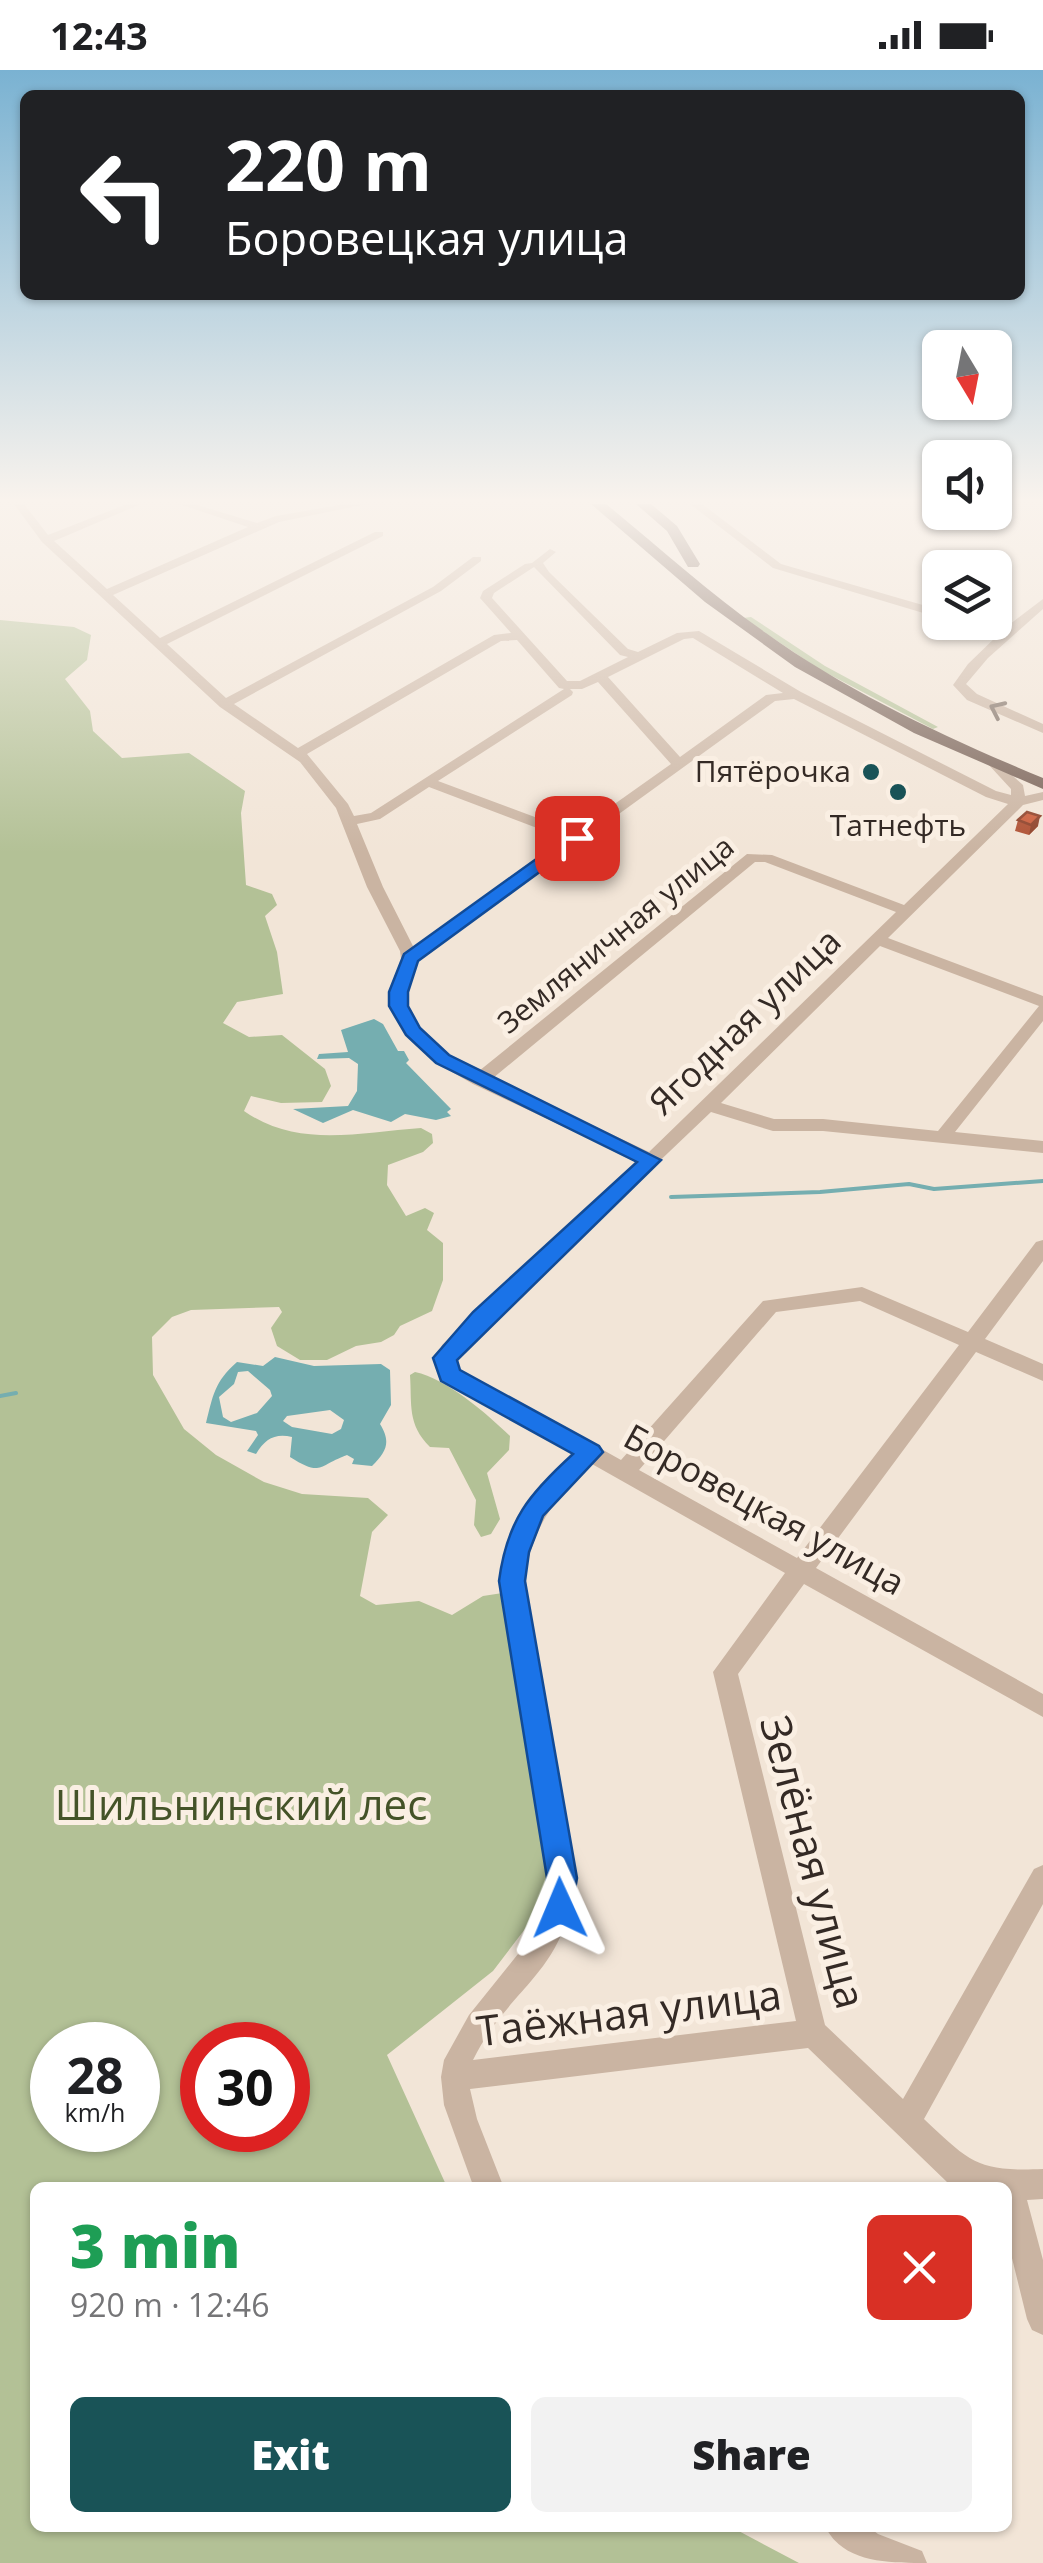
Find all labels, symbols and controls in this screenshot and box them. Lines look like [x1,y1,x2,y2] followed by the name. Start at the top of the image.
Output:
[50,9,148,61] text: 12:43
[225,116,432,212] text: 220 m
[60,130,190,260] icon: left
[225,207,628,268] text: Боровецкая улица
[922,330,1012,420] north arrow
[922,330,1012,640] map controls
[922,440,1012,530] button: sound
[922,550,1012,640] button: layers
[989,701,1007,721] one-way arrow
[695,750,851,791] place label: Пятёрочка
[860,761,882,783] marker: Пятёрочка
[887,781,909,803] marker: Татнефть
[535,796,620,881] pin
[830,804,966,845] place label: Татнефть
[550,811,605,866] icon: arrive
[488,826,742,1042] street label: Земляничная улица
[638,917,850,1125] street label: Ягодная улица
[616,1412,913,1605] street label: Боровецкая улица
[748,1709,881,2014] street label: Зелёная улица
[55,1775,427,1832] park label: Шильнинский лес
[508,1856,612,1960] position arrow
[473,1965,784,2058] street label: Таёжная улица
[180,2022,310,2152] speed limit sign: 30
[66,2041,124,2109] text: 28
[65,2095,125,2129] text: km/h
[70,2204,240,2286] text: 3 min
[867,2215,972,2320] button: close
[70,2283,269,2326] text: 920 m · 12:46
[70,2397,511,2512] button: Exit
[531,2397,972,2512] button: Share

